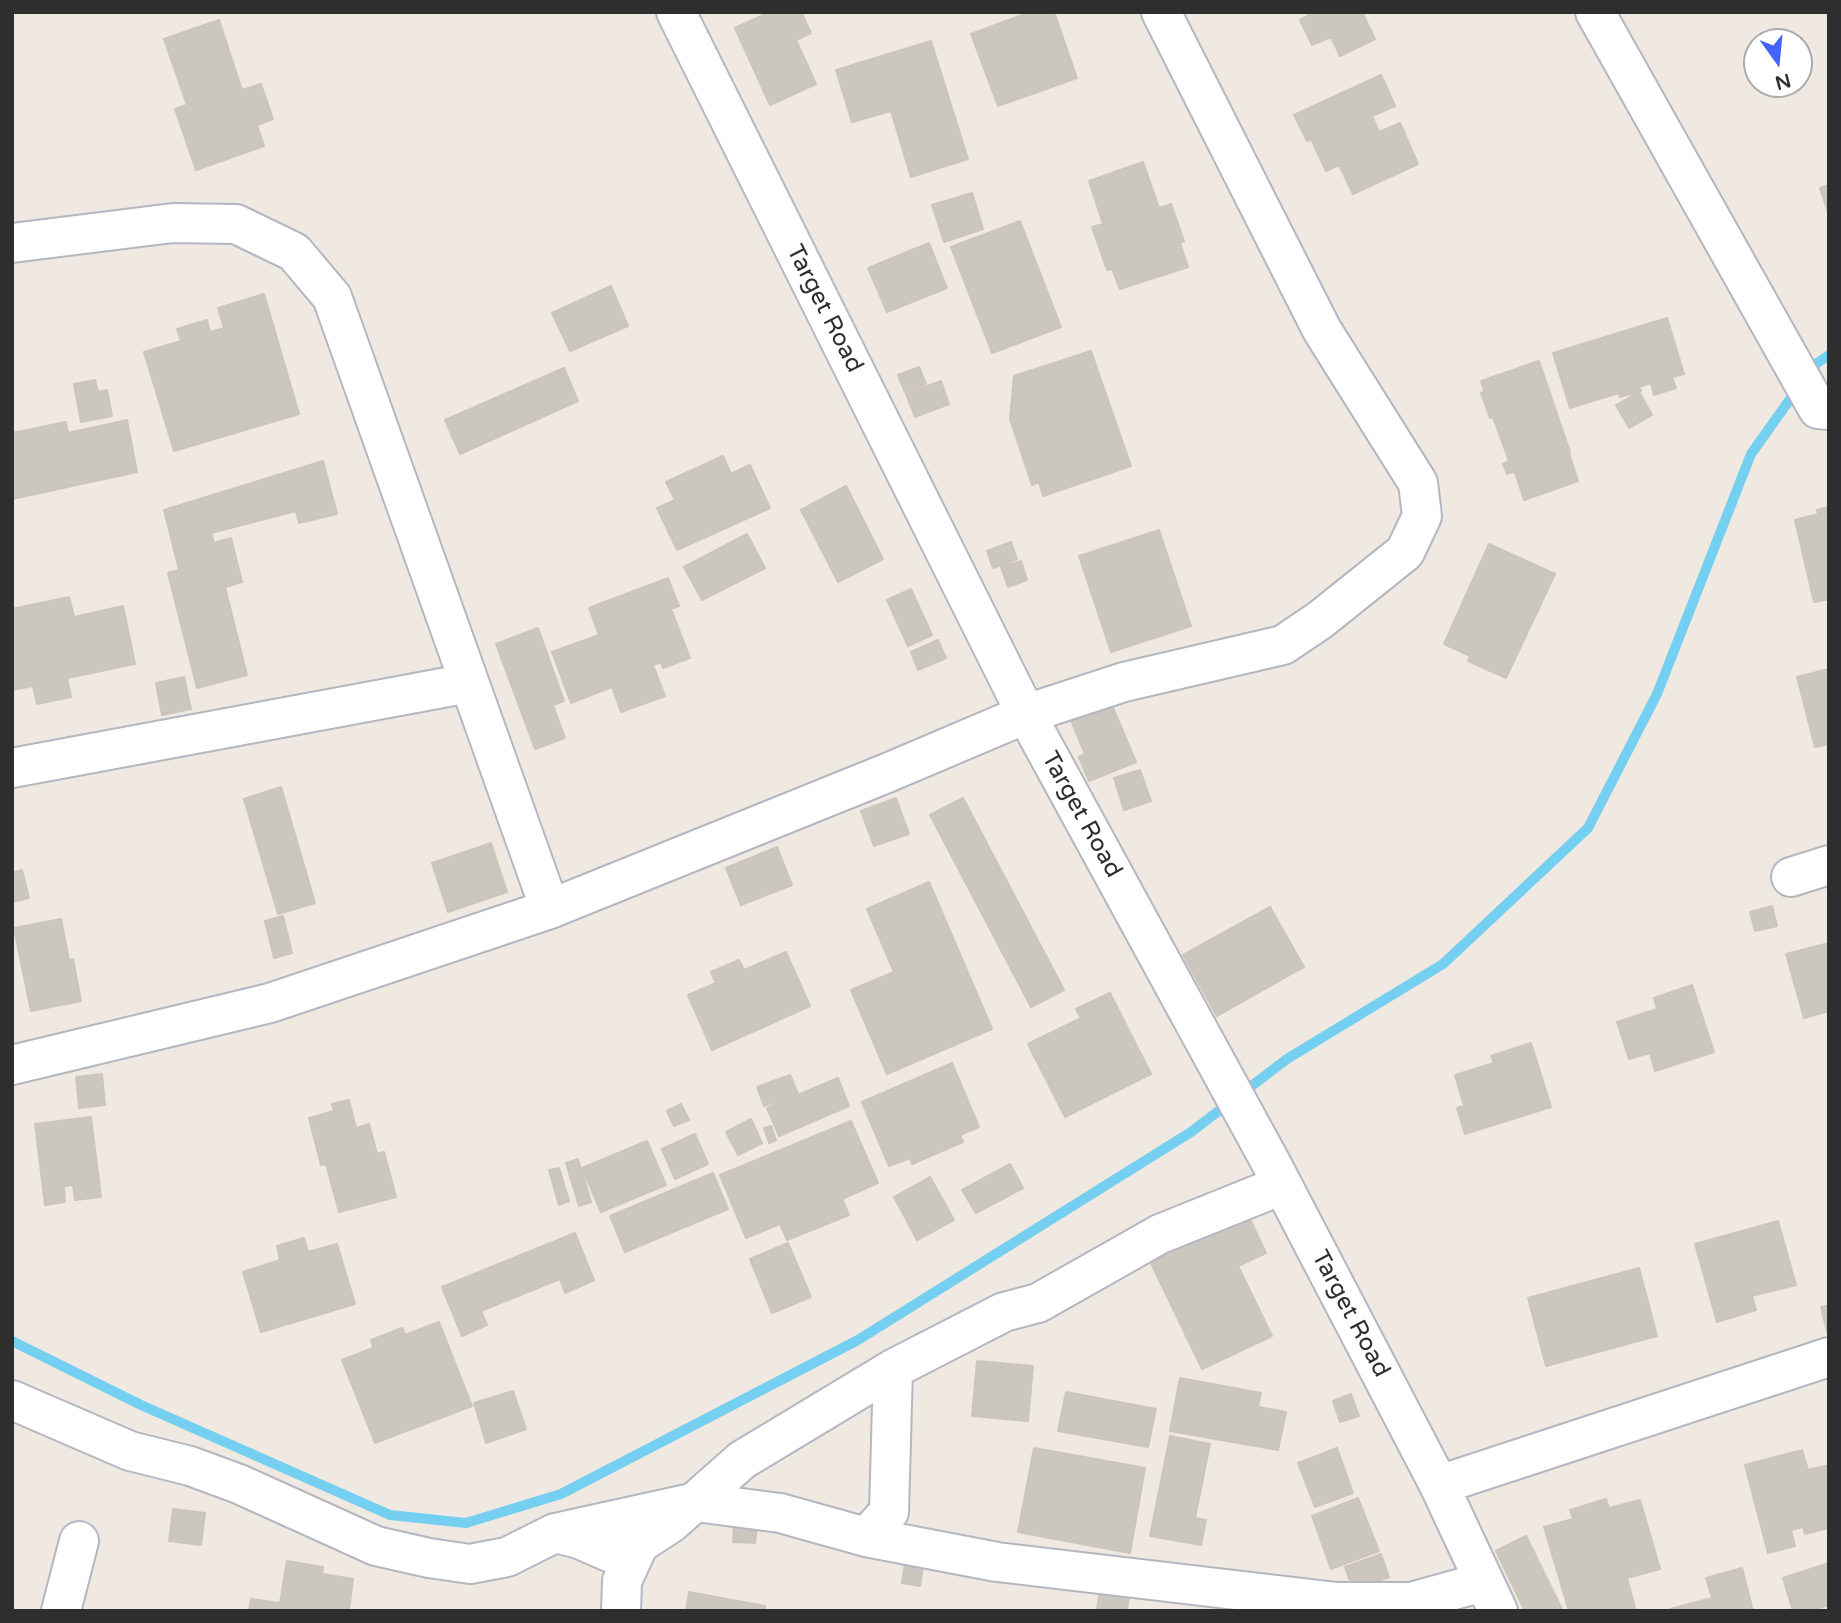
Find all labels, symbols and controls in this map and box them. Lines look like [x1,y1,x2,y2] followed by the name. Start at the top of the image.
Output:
[1743,28,1813,98] north arrow
[1773,69,1793,94] text: N
[780,240,868,378] street label: Target Road
[1035,747,1127,883] street label: Target Road
[1305,1246,1395,1382] street label: Target Road

